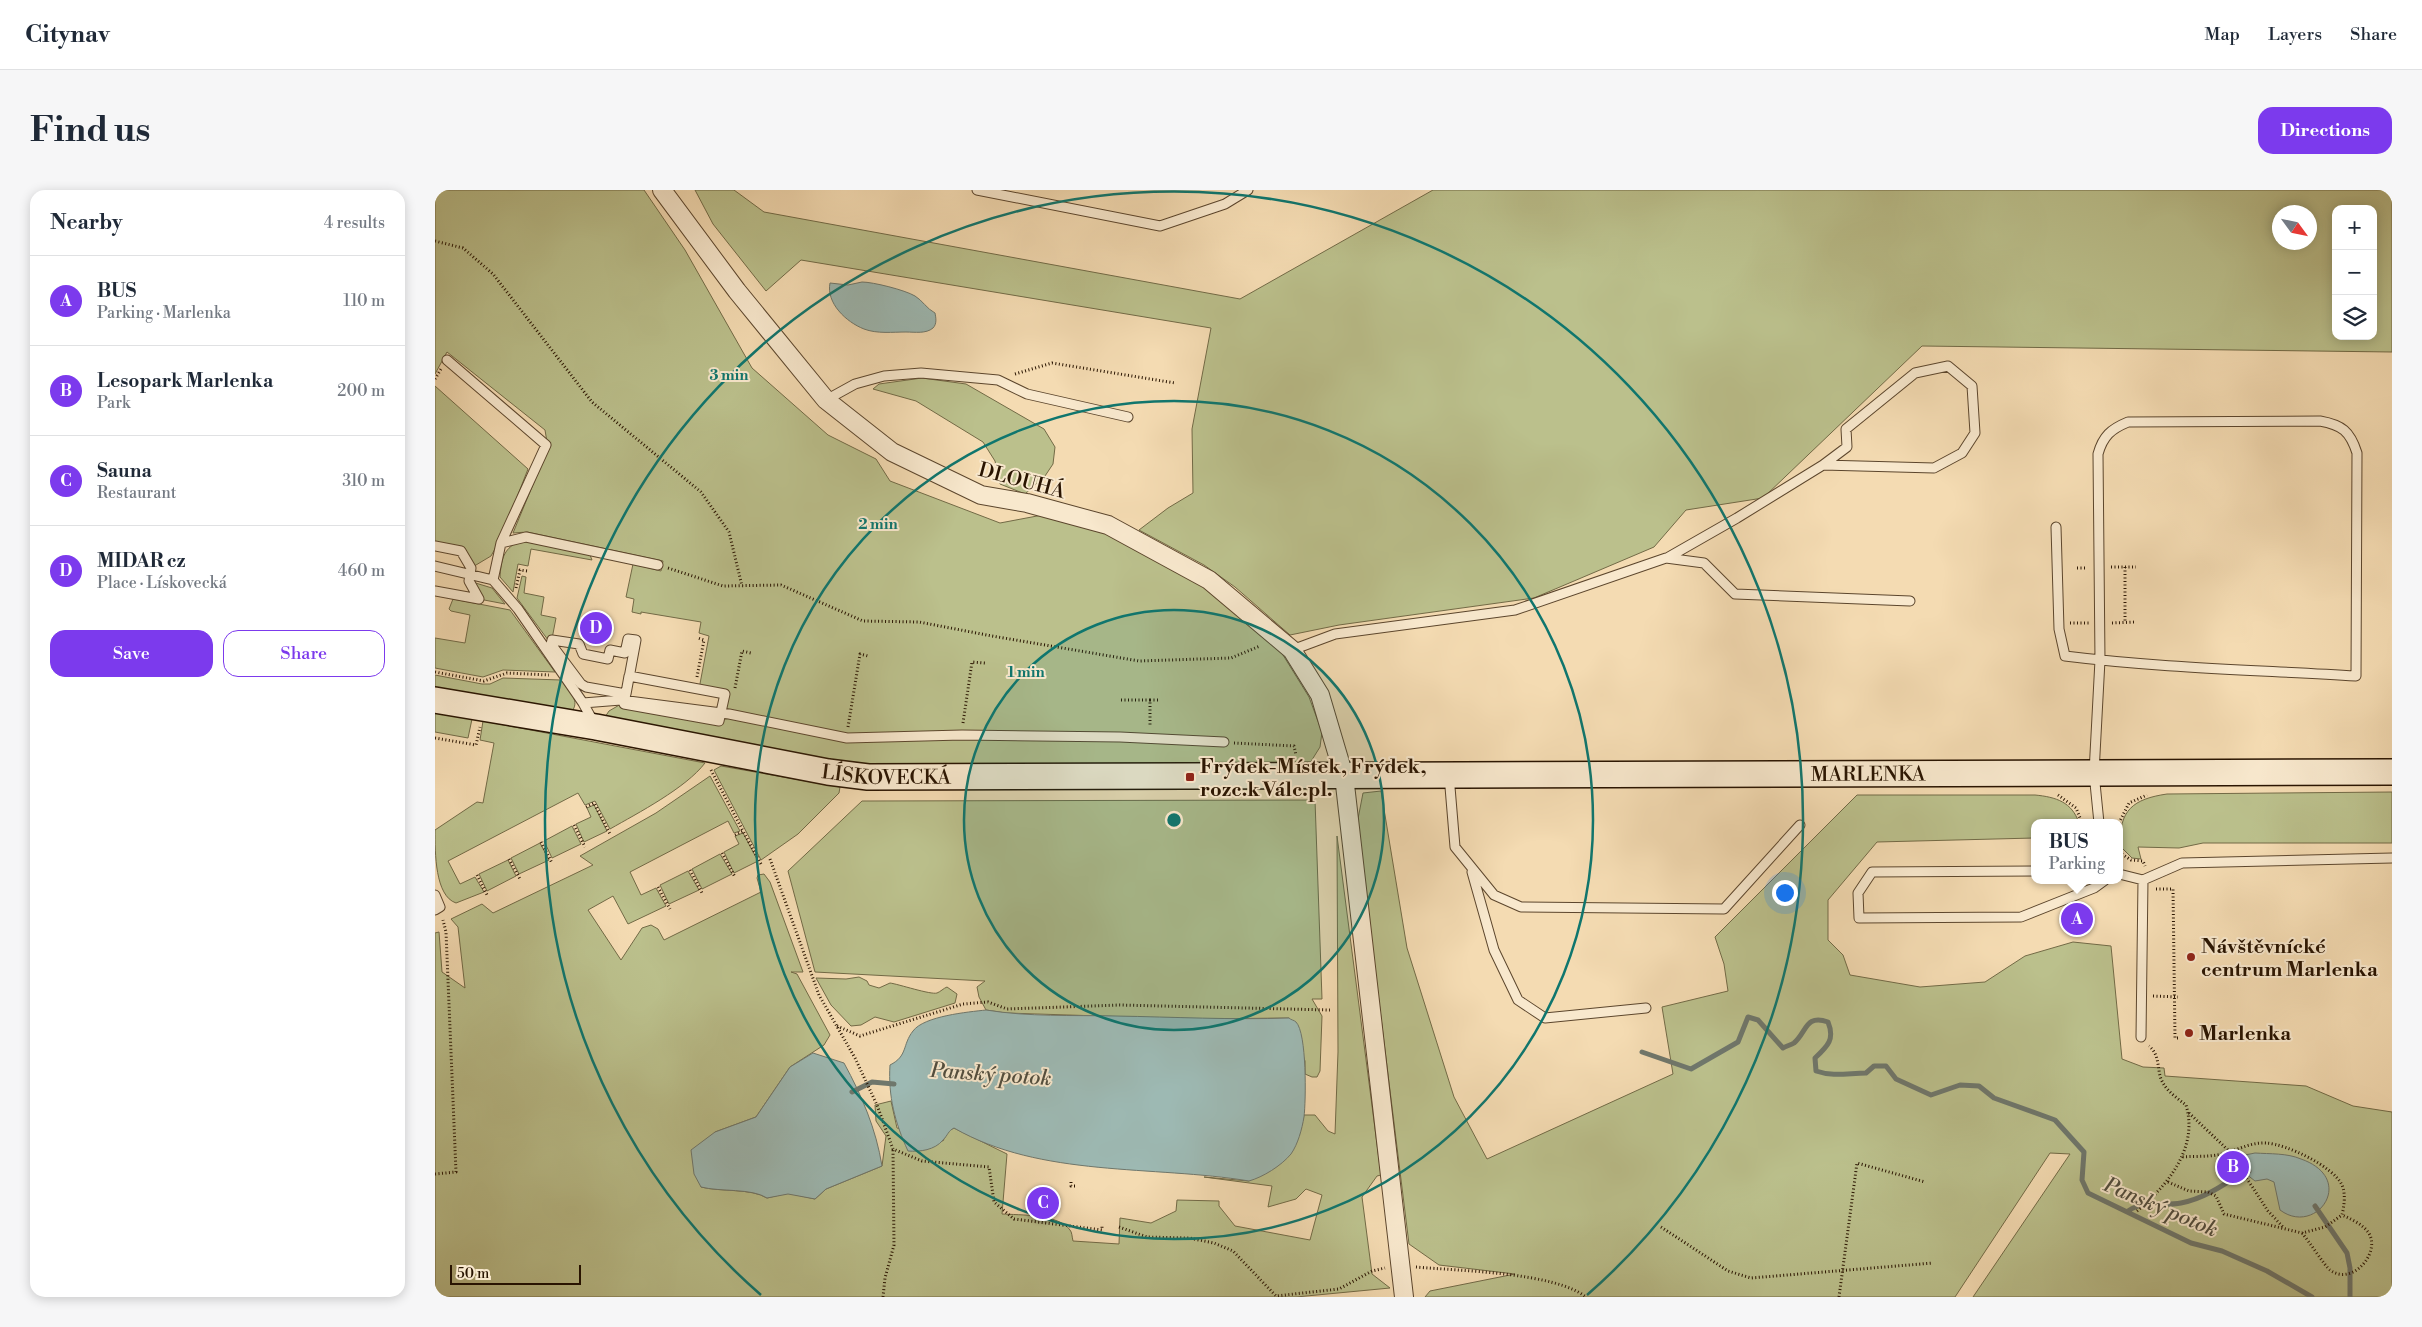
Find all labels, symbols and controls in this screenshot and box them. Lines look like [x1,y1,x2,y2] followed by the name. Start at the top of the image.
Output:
[25,20,110,50] text: Citynav
[2205,23,2240,46] text: Map
[2268,23,2322,46] text: Layers
[2350,23,2397,46] text: Share
[2258,107,2392,154] button: Directions
[30,109,150,152] text: Find us
[2272,205,2317,250] north arrow
[2332,205,2377,340] map controls
[2332,205,2377,250] button: +
[50,210,123,236] text: Nearby
[324,213,385,233] text: 4 results
[2332,250,2377,295] button: −
[97,279,136,303] text: BUS
[60,291,72,311] text: A
[343,291,385,311] text: 110 m
[2332,295,2377,340] button: layers
[97,303,231,323] text: Parking · Marlenka
[709,366,749,385] text: 3 min
[97,369,273,393] text: Lesopark Marlenka
[60,381,72,401] text: B
[337,381,385,401] text: 200 m
[97,393,130,413] text: Park
[976,457,1069,505] street label: DLOUHÁ
[97,459,152,483] text: Sauna
[60,471,72,491] text: C
[342,471,385,491] text: 310 m
[97,483,176,503] text: Restaurant
[858,515,898,534] text: 2 min
[97,549,186,573] text: MIDAR cz
[60,561,72,581] text: D
[338,561,385,581] text: 460 m
[97,573,227,593] text: Place · Lískovecká
[580,609,612,647] pin: D
[50,630,213,677] button: Save
[223,630,385,677] button: Share
[1007,663,1045,682] text: 1 min
[1200,755,1427,803] place label: Frýdek-Místek, Frýdek, rozc.k Válc.pl.
[820,760,952,791] street label: LÍSKOVECKÁ
[1811,763,1927,788] street label: MARLENKA
[1184,771,1196,783] marker: Frýdek-Místek, Frýdek, rozc.k Válc.pl.
[1165,811,1183,829] centre of rings
[2031,819,2123,884] popup
[2049,830,2088,854] text: BUS
[2049,854,2105,874] text: Parking
[1772,880,1798,906] your location
[2061,900,2093,938] pin: A
[2201,935,2378,983] place label: Návštěvnícké centrum Marlenka
[2185,951,2197,963] marker: Návštěvnícké centrum Marlenka
[2199,1022,2291,1047] place label: Marlenka
[2183,1027,2195,1039] marker: Marlenka
[929,1058,1052,1092] water label: Panský potok
[2217,1148,2249,1186] pin: B
[2099,1172,2221,1244] water label: Panský potok
[1027,1184,1059,1222] pin: C
[450,1262,581,1285] scale bar
[457,1265,489,1283] text: 50 m

